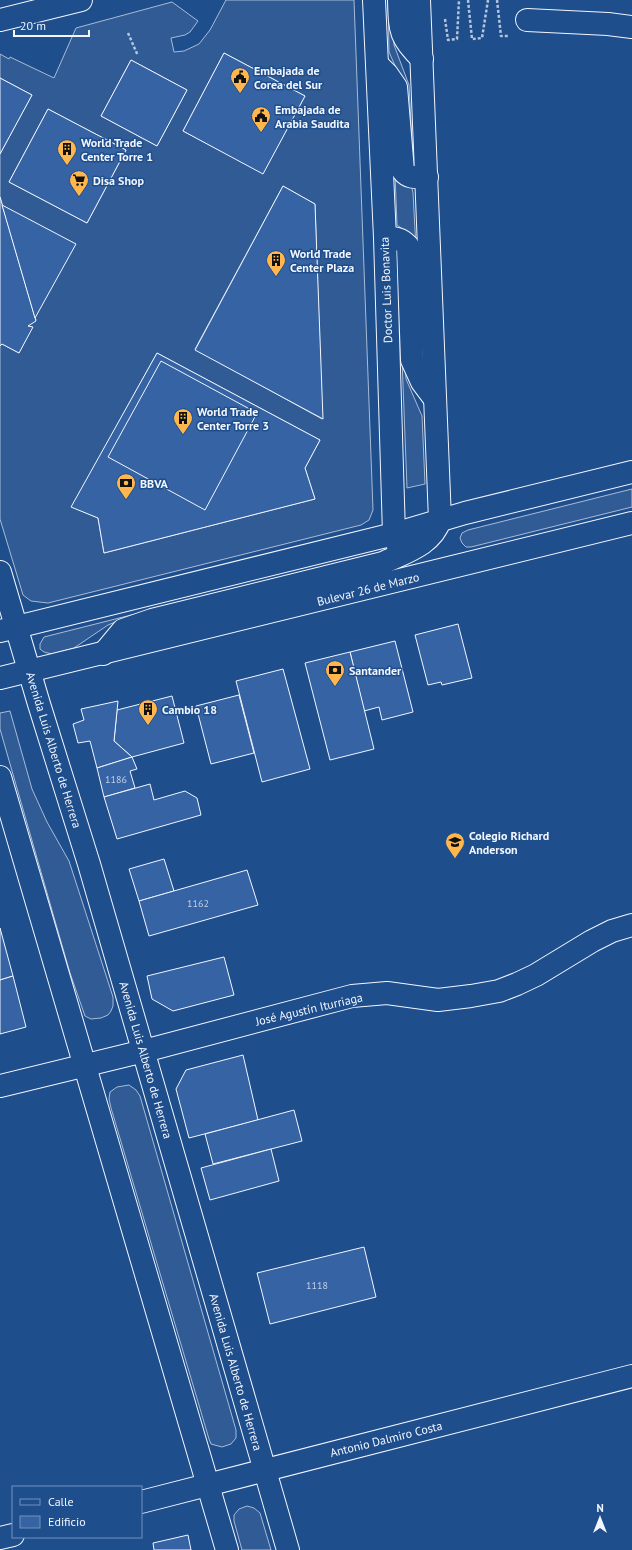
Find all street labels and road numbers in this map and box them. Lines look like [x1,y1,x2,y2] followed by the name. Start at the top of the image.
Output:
[377,237,395,343] street label: Doctor Luis Bonavita
[315,569,421,609] street label: Bulevar 26 de Marzo
[23,670,85,830] street label: Avenida Luis Alberto de Herrera
[116,980,176,1140] street label: Avenida Luis Alberto de Herrera
[253,989,364,1029] street label: José Agustín Iturriaga
[206,1292,266,1452] street label: Avenida Luis Alberto de Herrera
[328,1418,444,1460] street label: Antonio Dalmiro Costa

